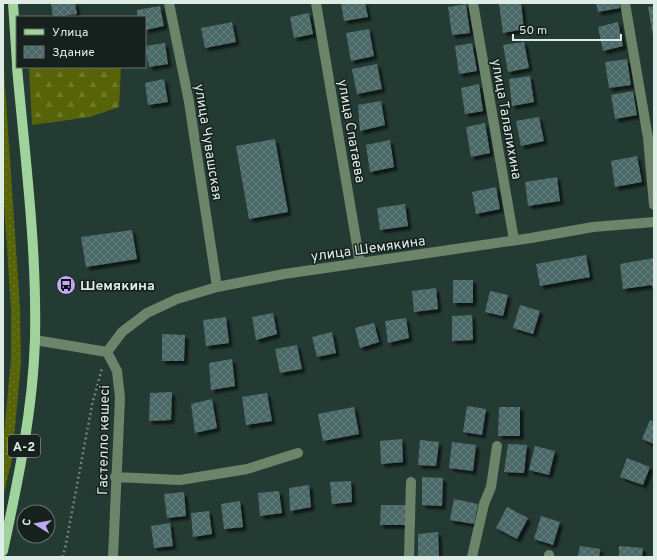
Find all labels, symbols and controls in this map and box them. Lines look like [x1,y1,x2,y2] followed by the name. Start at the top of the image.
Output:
[16,16,146,68] legend
[513,16,621,42] scale bar
[519,23,547,39] text: 50 m
[52,25,88,41] text: Улица
[52,45,95,61] text: Здание
[487,58,525,181] street label: улица Талалихина
[333,78,368,184] street label: улица Спатаева
[190,83,225,202] street label: улица Чувашская
[310,233,426,266] street label: улица Шемякина
[55,274,77,296] bus stop icon: Шемякина
[80,278,155,295] place label: Шемякина
[95,385,114,495] street label: Гастелло көшесі
[8,435,40,457] road number: A-2
[16,504,56,544] north arrow
[20,517,35,527] text: С

